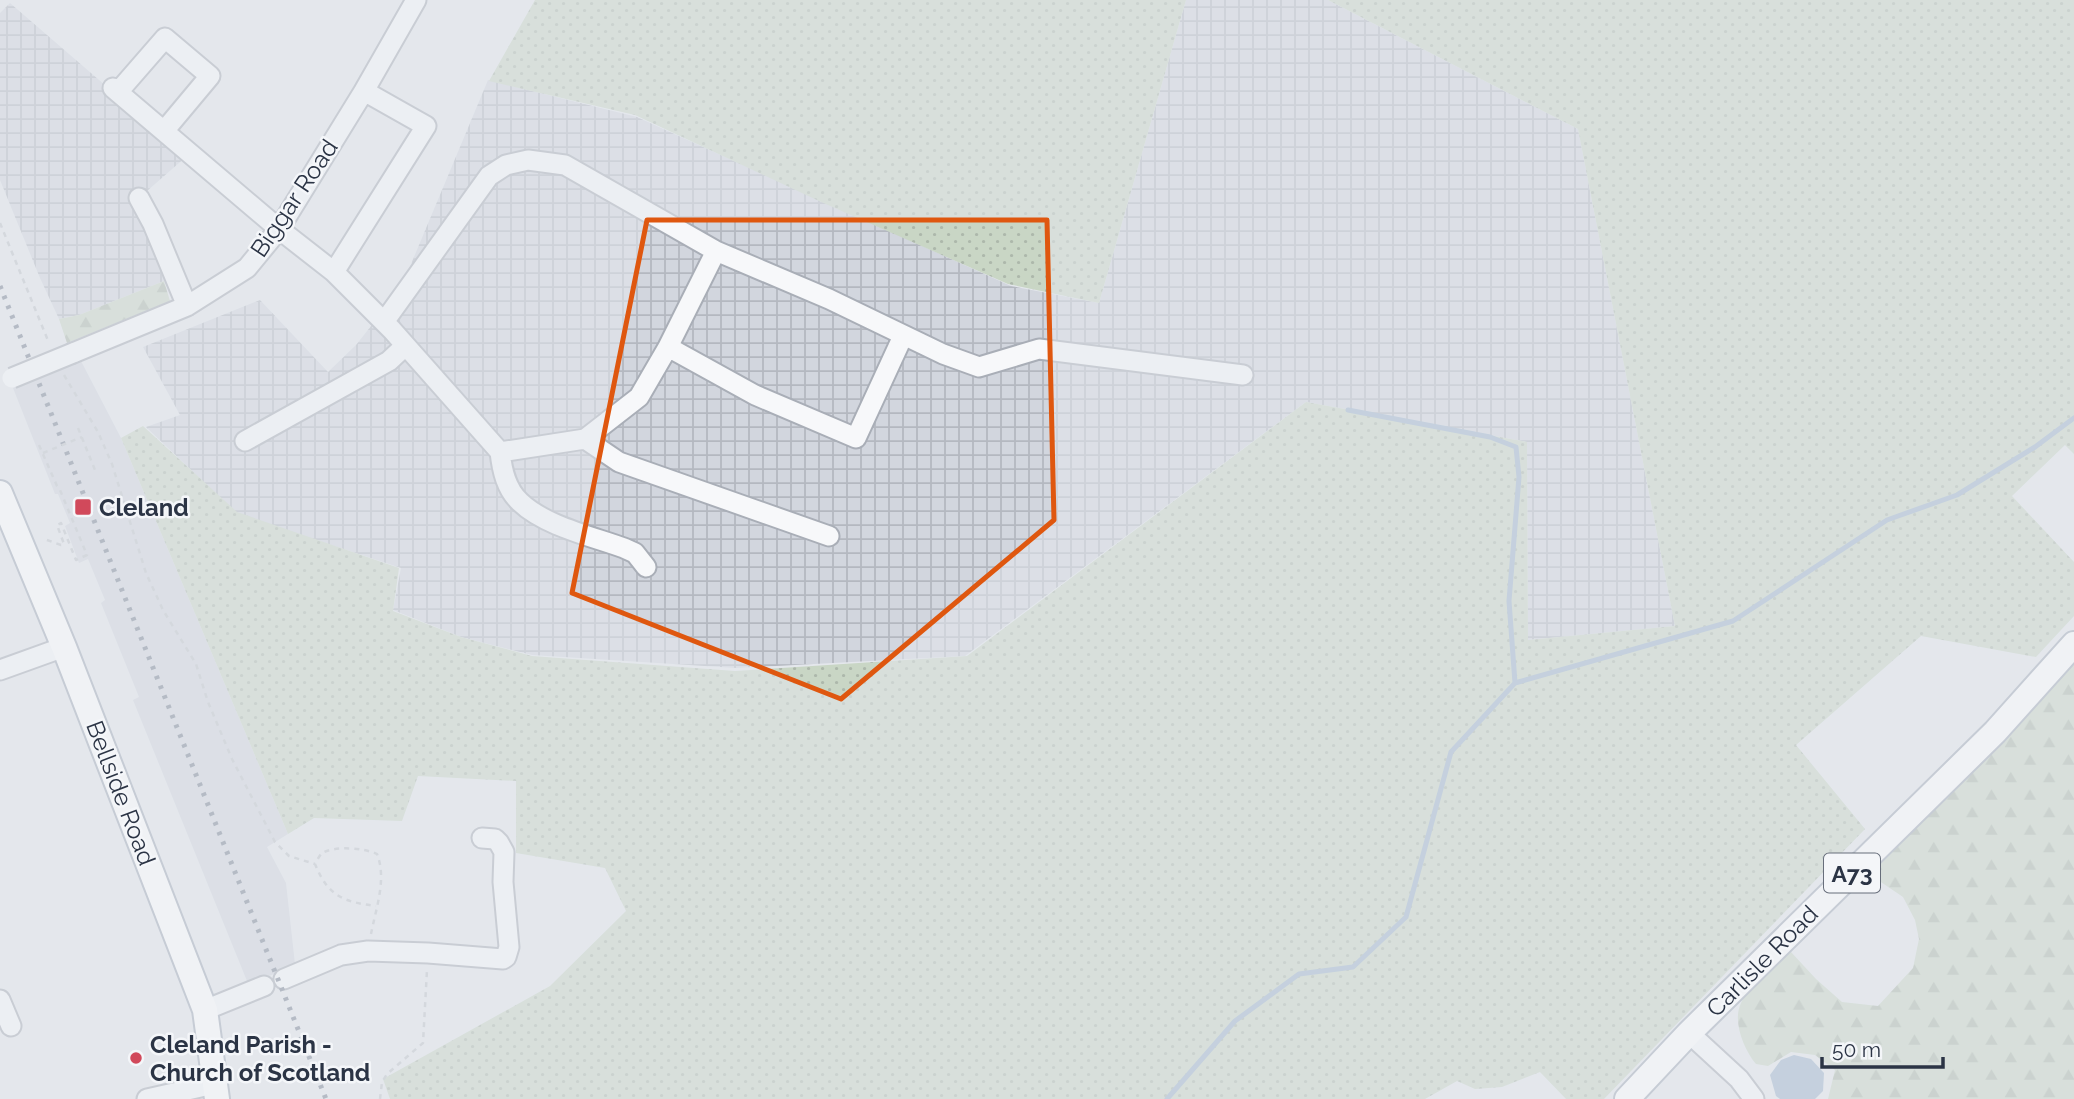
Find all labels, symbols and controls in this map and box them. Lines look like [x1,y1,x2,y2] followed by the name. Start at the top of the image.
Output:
[244,134,344,262] street label: Biggar Road
[99,493,189,522] place label: Cleland
[73,497,93,517] marker: Cleland
[80,717,162,869] street label: Bellside Road
[1824,853,1880,892] road number: A73
[1700,899,1824,1023] street label: Carlisle Road
[1822,1026,1943,1070] scale bar
[150,1030,370,1087] place label: Cleland Parish - Church of Scotland
[1832,1037,1881,1062] text: 50 m
[128,1050,144,1066] marker: Cleland Parish - Church of Scotland

